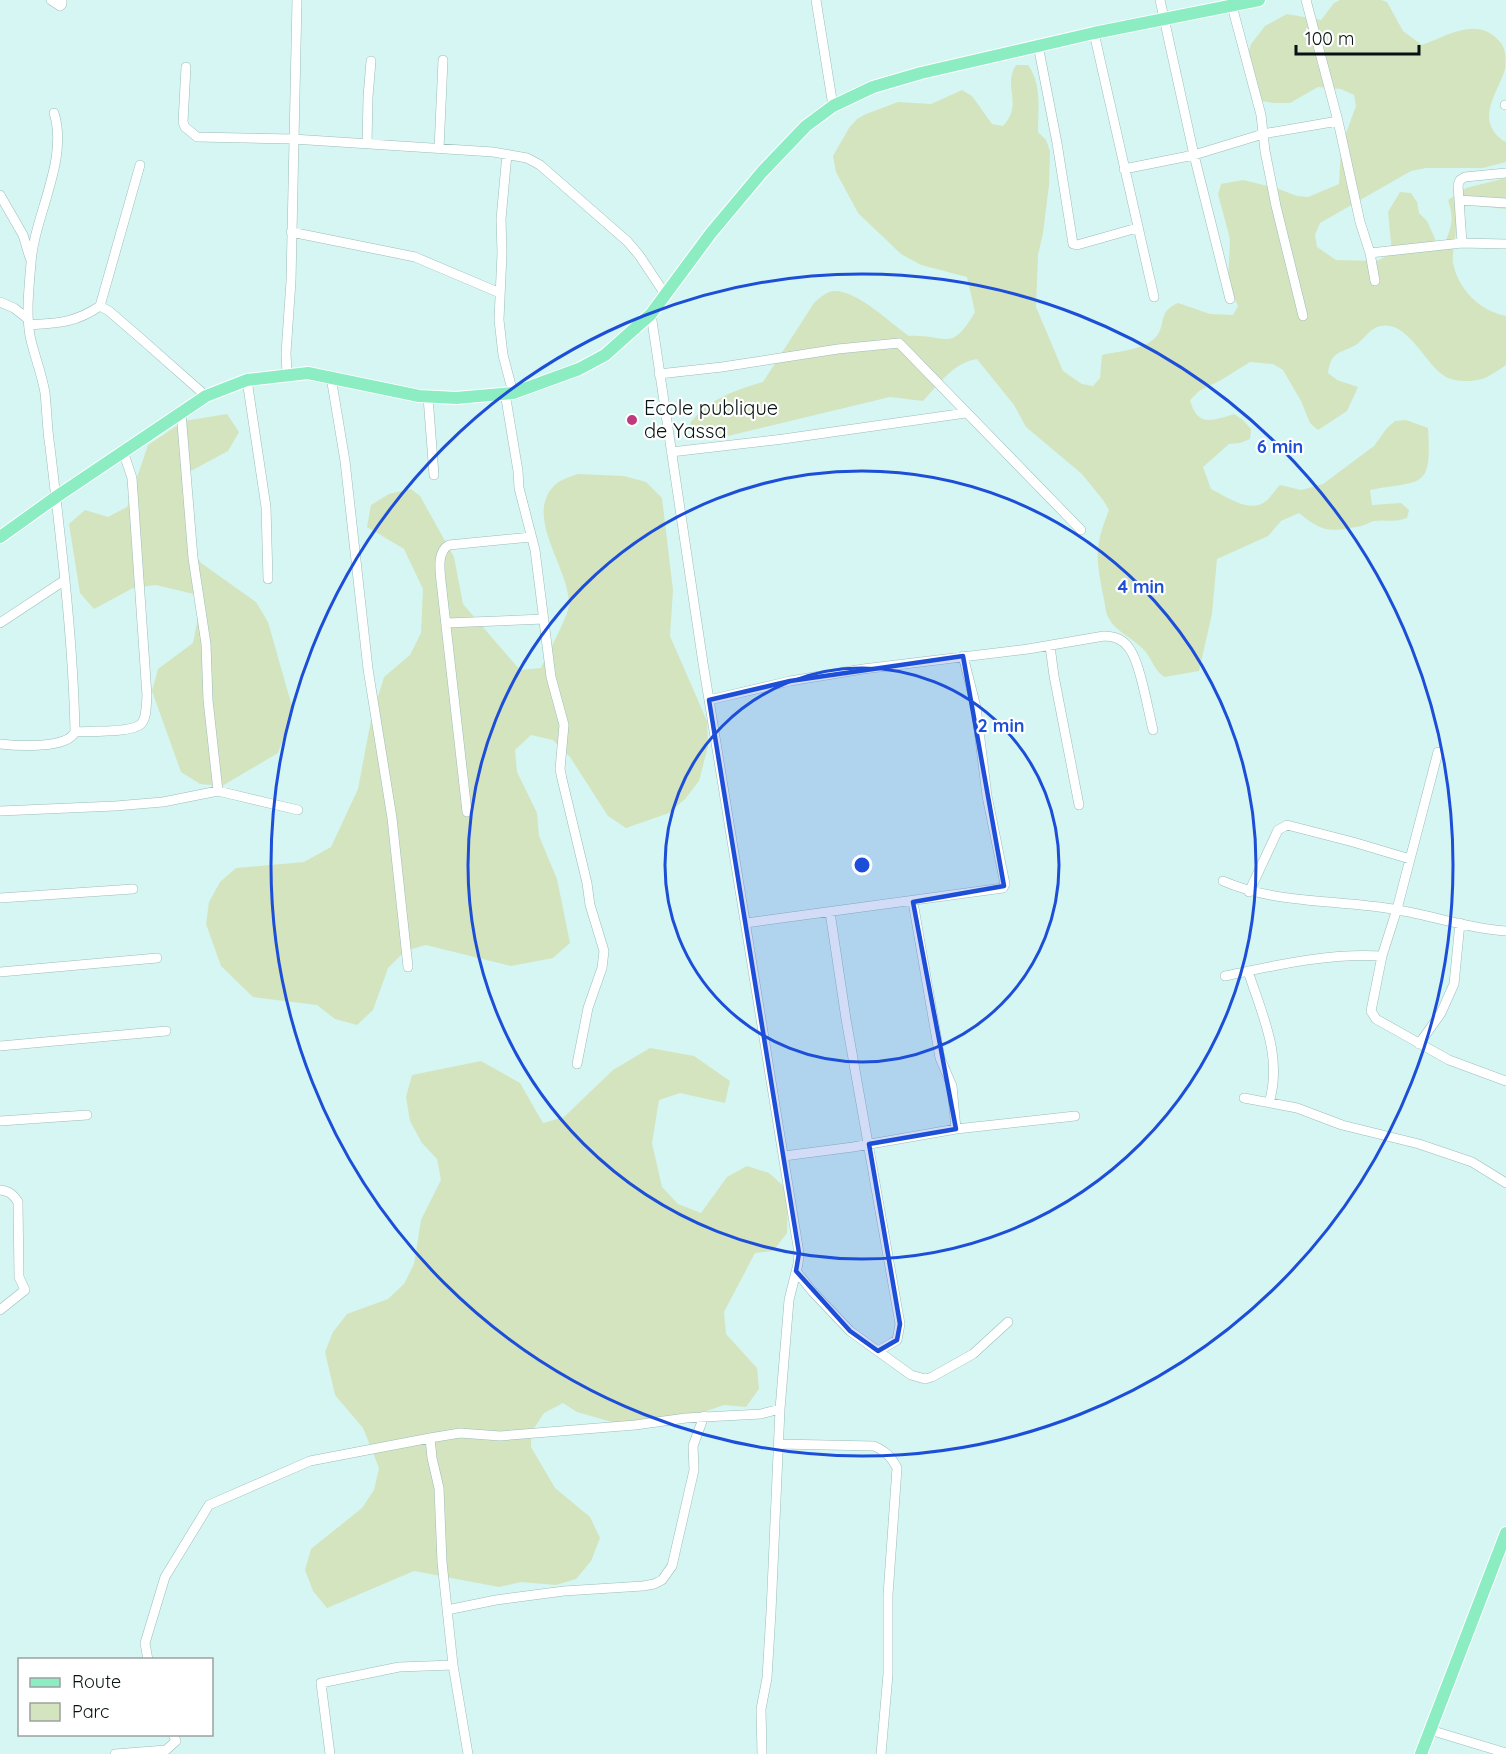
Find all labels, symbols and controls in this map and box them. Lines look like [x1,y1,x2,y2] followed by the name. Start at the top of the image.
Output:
[1296,18,1419,56] scale bar
[1305,27,1354,50] text: 100 m
[644,395,778,443] place label: Ecole publique de Yassa
[625,413,639,427] marker: Ecole publique de Yassa
[1257,435,1303,458] text: 6 min
[1117,575,1165,598] text: 4 min
[978,714,1024,737] text: 2 min
[852,855,872,875] centre of rings
[18,1658,213,1736] legend
[72,1670,121,1693] text: Route
[72,1700,109,1723] text: Parc

